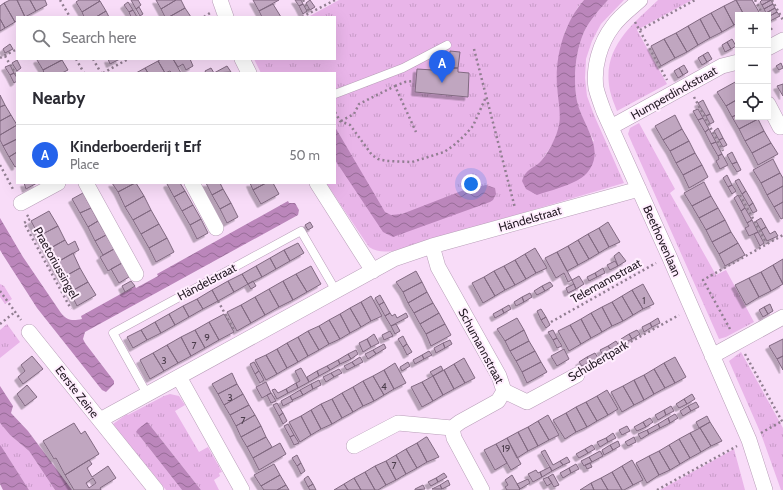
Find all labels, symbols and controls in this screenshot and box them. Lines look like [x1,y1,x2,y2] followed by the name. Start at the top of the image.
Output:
[735,12,771,120] map controls
[735,12,771,48] button: +
[16,16,336,60] search box
[30,27,52,49] icon: search
[62,29,137,47] text: Search here
[735,48,771,84] button: −
[429,50,455,83] pin: A
[628,63,720,123] street label: Humperdinckstraat
[735,84,771,120] button: locate
[32,88,85,108] text: Nearby
[70,138,201,156] text: Kinderboerderij t Erf
[41,147,49,163] text: A
[290,147,320,163] text: 50 m
[70,156,99,172] text: Place
[461,174,481,194] your location
[497,202,563,235] street label: Händelstraat
[640,203,685,279] street label: Beethovenlaan
[31,224,82,301] street label: Praetoriussingel
[568,255,644,306] street label: Telemannstraat
[175,260,239,303] street label: Händelstraat
[642,294,646,307] house number: 1
[455,306,508,386] street label: Schumannstraat
[204,331,210,344] house number: 9
[565,336,631,384] street label: Schubertpark
[191,339,197,352] house number: 7
[161,354,167,367] house number: 3
[52,363,102,421] street label: Eerste Zeine
[381,380,387,393] house number: 4
[227,391,233,404] house number: 3
[240,414,246,427] house number: 7
[502,442,511,455] house number: 19
[391,459,397,472] house number: 7

